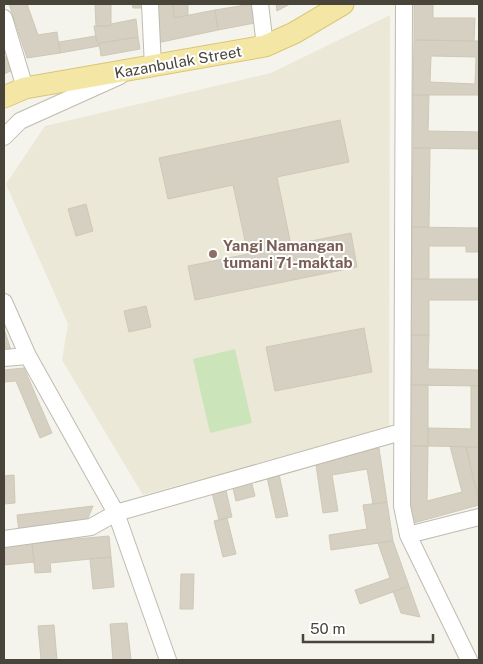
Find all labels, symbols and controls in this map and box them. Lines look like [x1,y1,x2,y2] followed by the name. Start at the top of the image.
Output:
[113,42,243,82] street label: Kazanbulak Street
[223,237,353,271] place label: Yangi Namangan tumani 71-maktab
[207,248,219,260] marker: Yangi Namangan tumani 71-maktab
[303,612,433,644] scale bar
[310,620,345,637] text: 50 m

